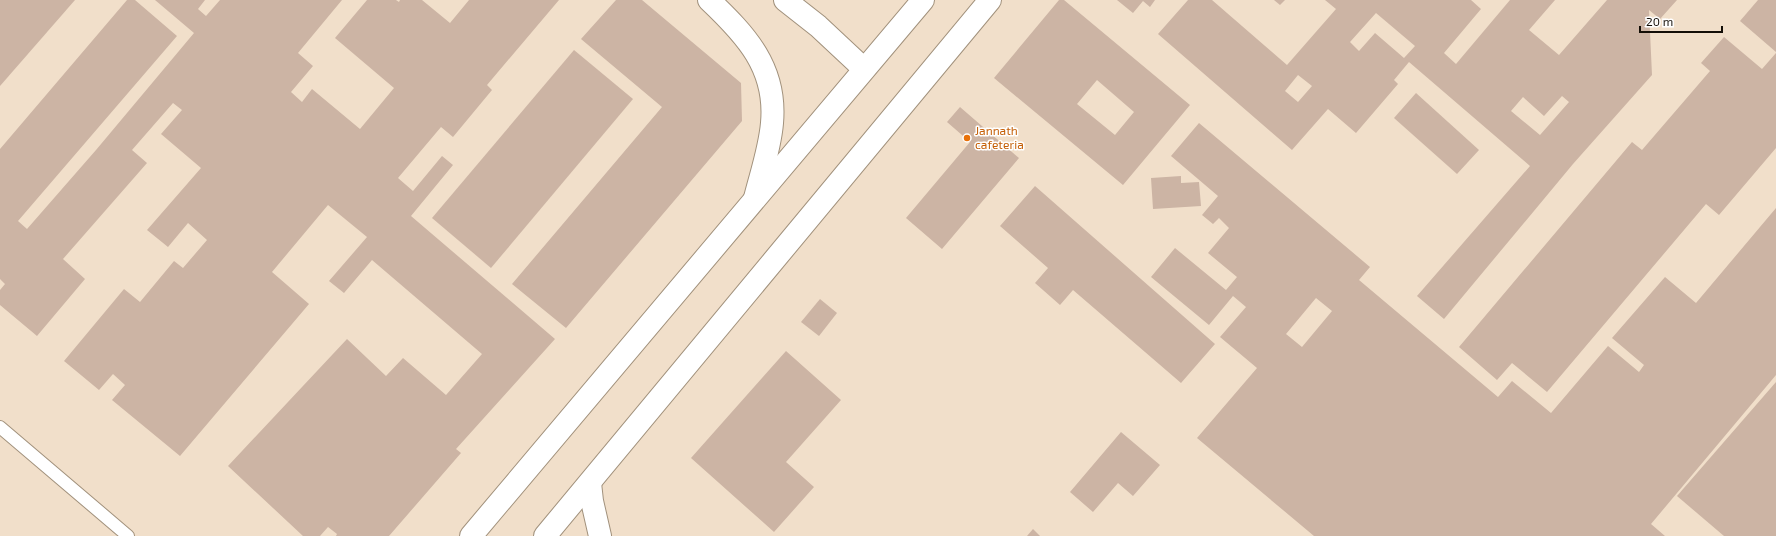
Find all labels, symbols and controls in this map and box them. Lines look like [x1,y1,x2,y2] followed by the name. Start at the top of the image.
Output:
[1640,8,1722,34] scale bar
[1646,14,1673,28] text: 20 m
[975,123,1024,151] place label: Jannath cafeteria
[962,133,972,143] marker: Jannath cafeteria

